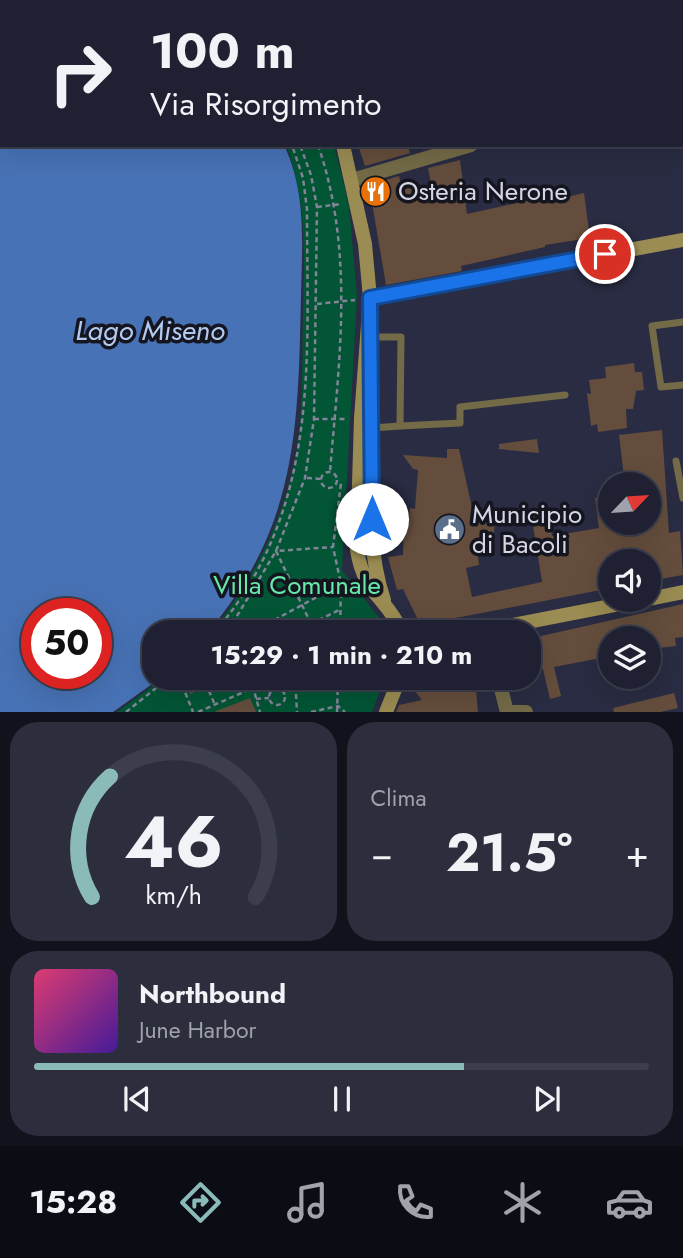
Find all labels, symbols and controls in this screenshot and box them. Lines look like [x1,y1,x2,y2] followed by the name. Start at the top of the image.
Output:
[150,16,295,86] text: 100 m
[35,28,126,119] icon: right
[150,81,382,127] text: Via Risorgimento
[398,172,568,210] place label: Osteria Nerone
[358,174,392,208] restaurant icon: Osteria Nerone
[575,224,635,284] pin
[586,235,624,273] icon: arrive
[75,310,225,351] water label: Lago Miseno
[598,472,662,536] north arrow
[598,472,661,689] map controls
[335,482,409,556] position arrow
[472,495,582,563] place label: Municipio di Bacoli
[432,512,466,546] public building icon: Municipio di Bacoli
[598,549,661,612] button: sound
[213,566,381,604] park label: Villa Comunale
[21,598,112,689] speed limit sign: 50
[598,626,661,689] button: layers
[211,636,472,674] text: 15:29 · 1 min · 210 m
[371,781,427,815] text: Clima
[123,790,223,895] text: 46
[446,815,572,891] text: 21.5°
[371,826,393,881] text: −
[626,826,649,881] text: +
[145,877,202,913] text: km/h
[139,975,286,1013] text: Northbound
[139,1013,256,1047] text: June Harbor
[118,1080,156,1118] icon: previous
[323,1080,361,1118] icon: pause
[528,1080,566,1118] icon: next
[176,1178,225,1227] icon: directions
[283,1178,332,1227] icon: music
[390,1178,439,1227] icon: phone
[498,1178,547,1227] icon: climate
[605,1178,654,1227] icon: car
[29,1179,117,1225] text: 15:28

